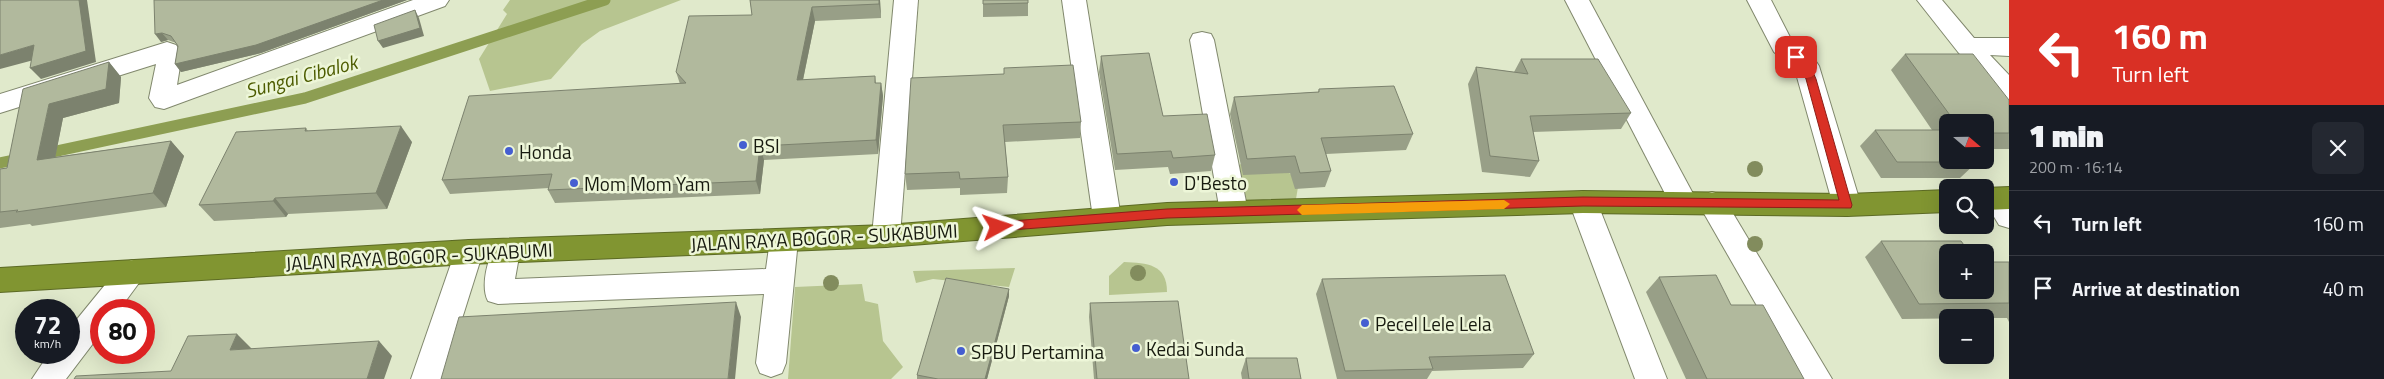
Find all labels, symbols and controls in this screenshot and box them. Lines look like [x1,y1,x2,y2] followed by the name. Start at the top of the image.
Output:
[2112,9,2208,63] text: 160 m
[2029,20,2094,85] icon: left
[1775,36,1817,78] pin
[1782,43,1810,71] icon: arrive
[241,46,363,106] water label: Sungai Cibalok
[2112,57,2189,91] text: Turn left
[2029,113,2104,159] text: 1 min
[1939,114,1994,169] north arrow
[1939,114,1994,364] map controls
[2312,122,2364,174] button: close
[753,131,780,160] place label: BSI
[519,137,572,166] place label: Honda
[737,139,749,151] marker: BSI
[503,145,515,157] marker: Honda
[2029,155,2123,179] text: 200 m · 16:14
[1184,168,1247,197] place label: D'Besto
[584,169,710,198] place label: Mom Mom Yam
[1168,176,1180,188] marker: D'Besto
[568,177,580,189] marker: Mom Mom Yam
[1939,179,1994,234] button: search
[971,200,1023,252] position arrow
[2029,209,2057,237] icon: left
[2072,209,2142,238] text: Turn left
[2312,209,2364,238] text: 160 m
[690,216,958,258] street label: JALAN RAYA BOGOR - SUKABUMI
[285,235,553,277] street label: JALAN RAYA BOGOR - SUKABUMI
[1939,244,1994,299] button: +
[2029,274,2057,302] icon: arrive
[2072,274,2240,303] text: Arrive at destination
[2323,274,2364,303] text: 40 m
[90,299,155,364] speed limit sign: 80
[33,306,62,344] text: 72
[1375,309,1492,338] place label: Pecel Lele Lela
[1939,309,1994,364] button: −
[1359,317,1371,329] marker: Pecel Lele Lela
[34,334,61,353] text: km/h
[1146,334,1245,363] place label: Kedai Sunda
[971,337,1104,366] place label: SPBU Pertamina
[1130,342,1142,354] marker: Kedai Sunda
[955,345,967,357] marker: SPBU Pertamina

